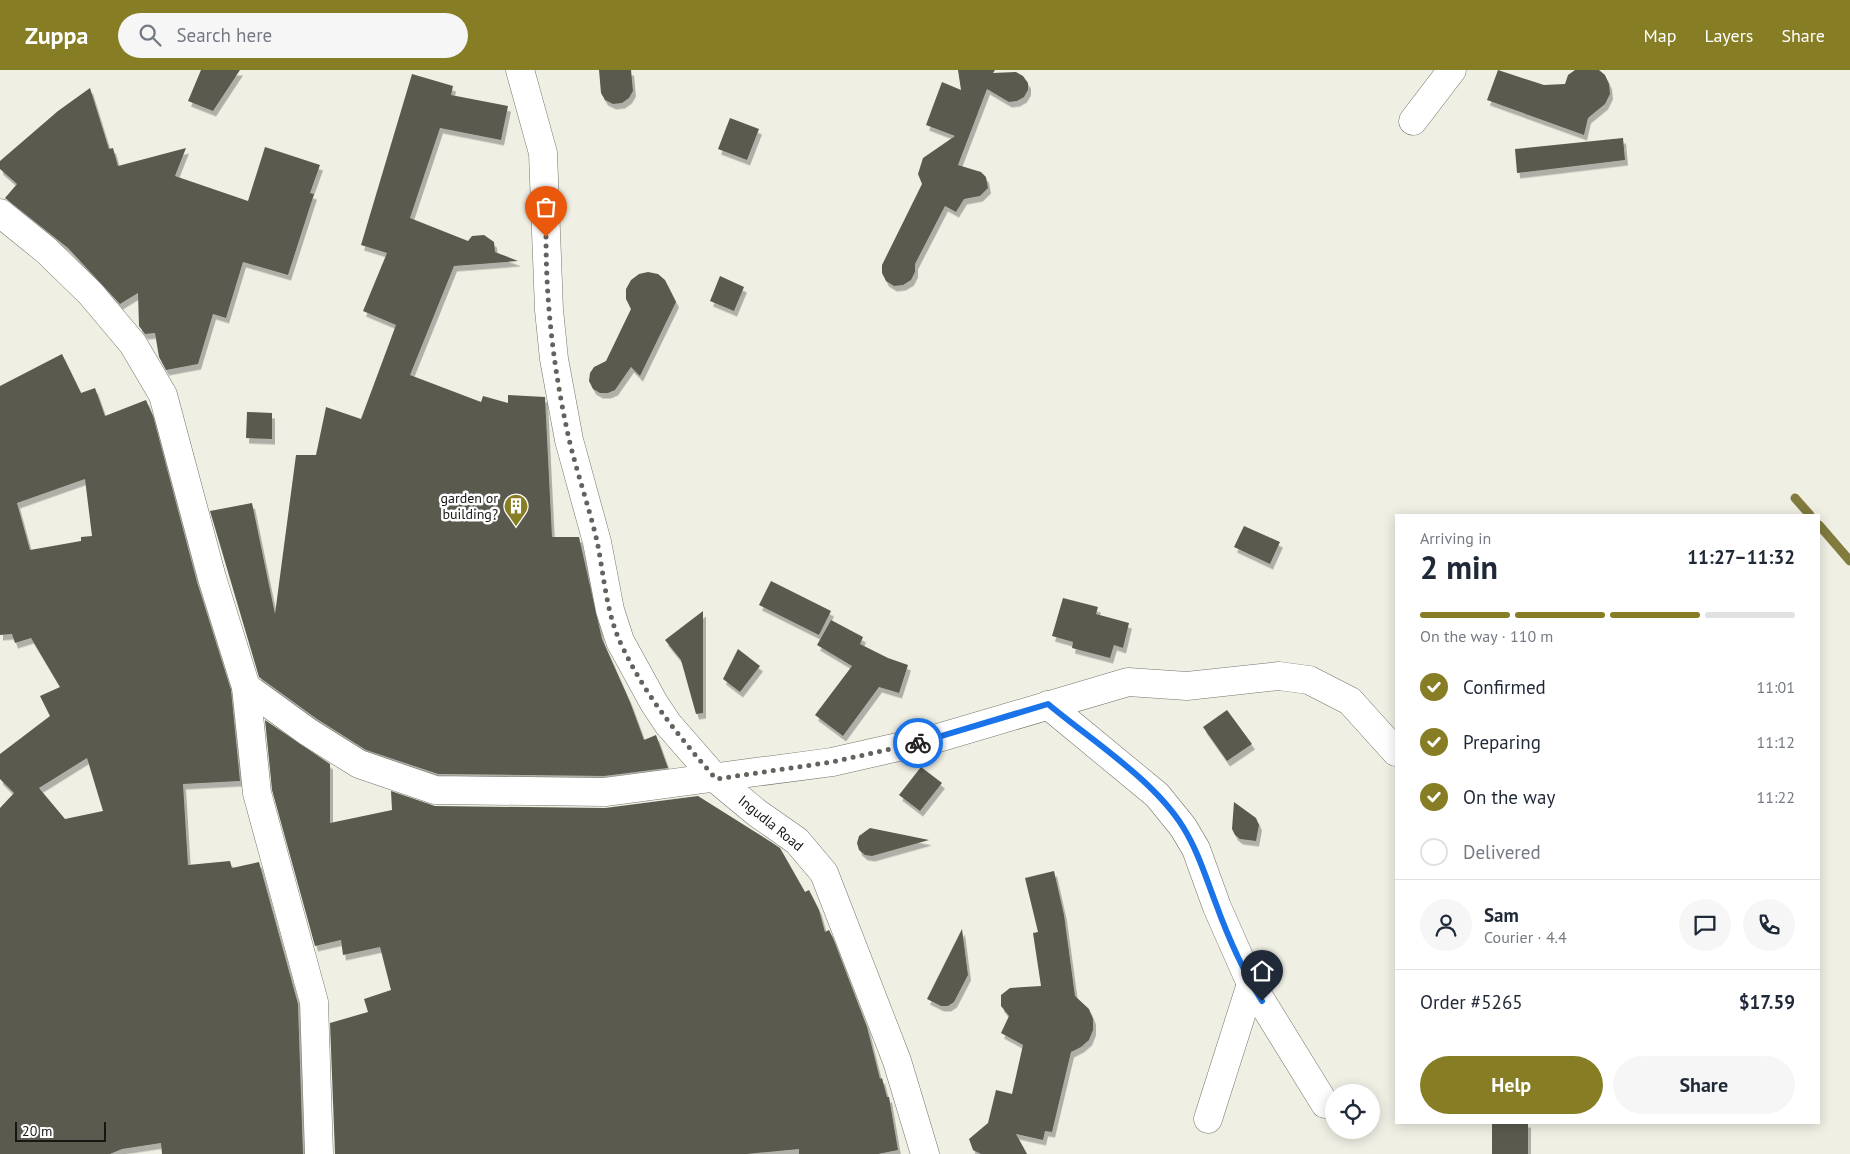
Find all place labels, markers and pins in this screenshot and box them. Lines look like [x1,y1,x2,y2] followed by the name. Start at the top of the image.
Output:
[525,186,567,237] pin
[440,489,498,523] place label: garden or building?
[503,493,529,527] building icon: garden or building?
[1241,950,1283,1001] pin

